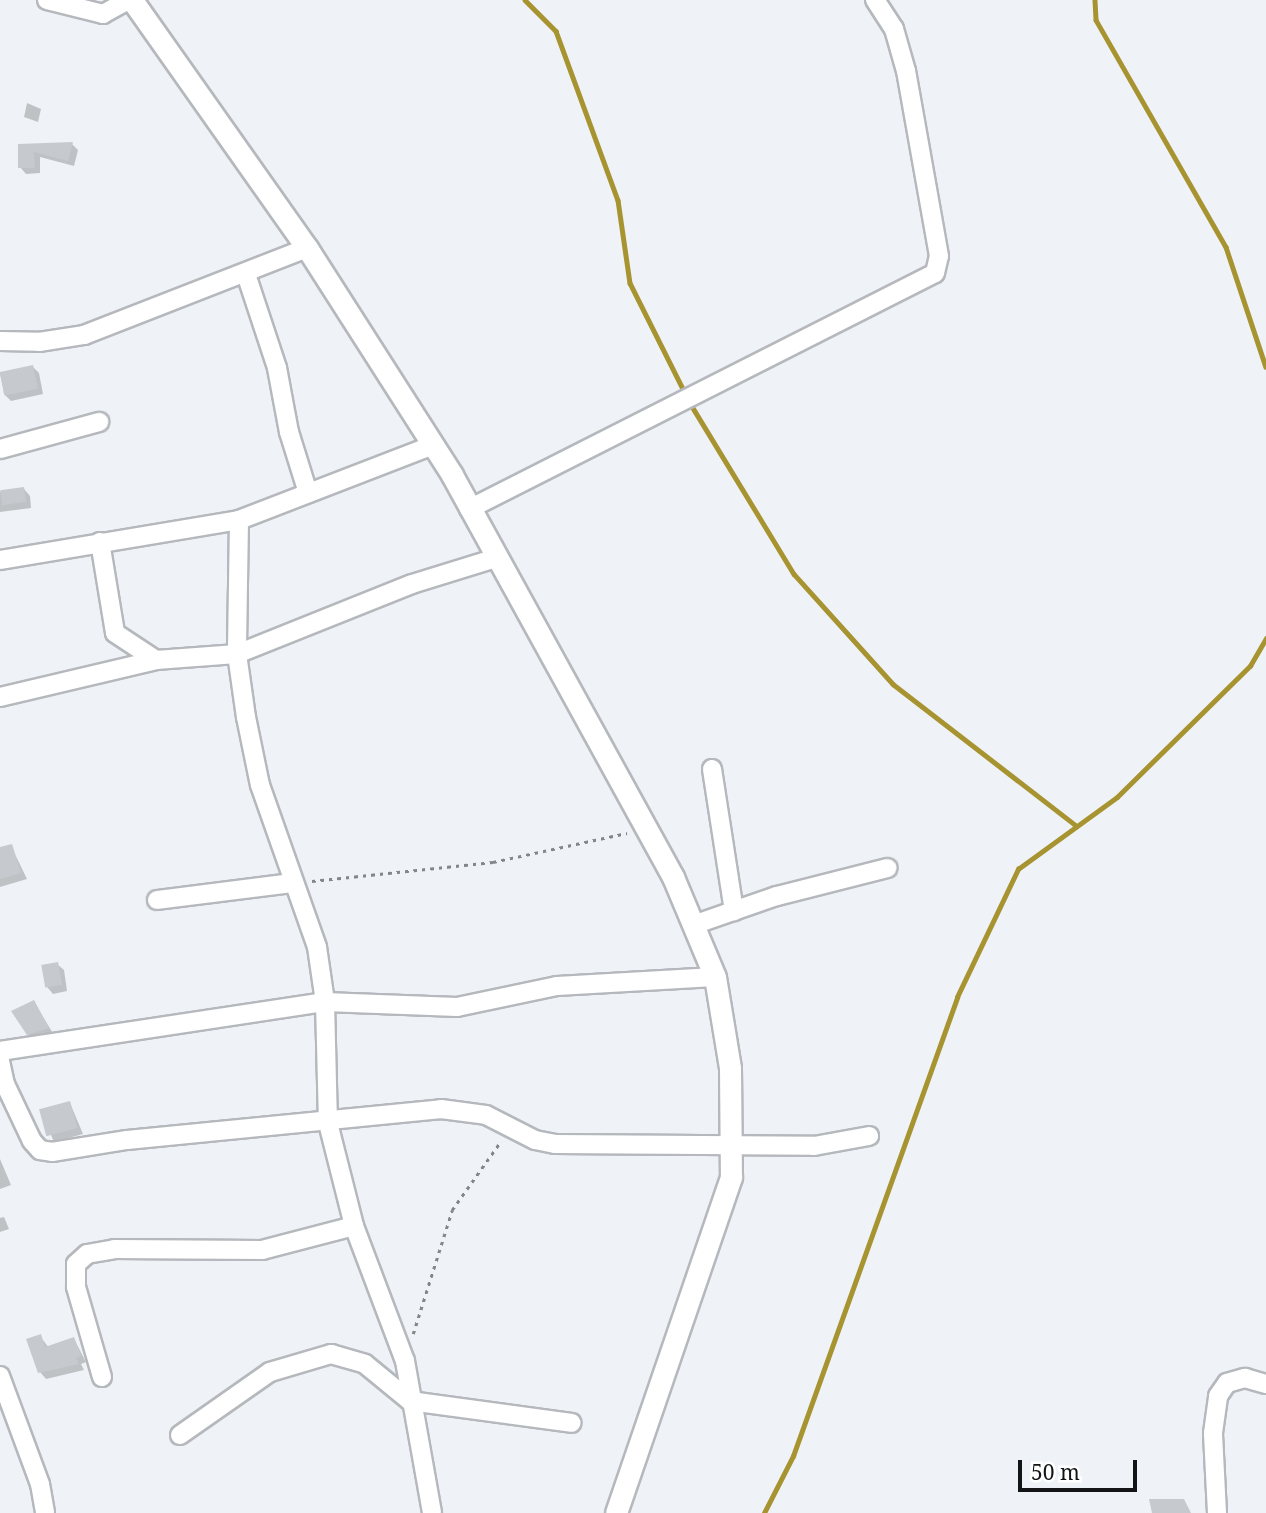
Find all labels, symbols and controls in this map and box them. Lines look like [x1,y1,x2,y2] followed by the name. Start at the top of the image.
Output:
[1021,1446,1140,1490] scale bar
[1031,1458,1080,1486] text: 50 m

